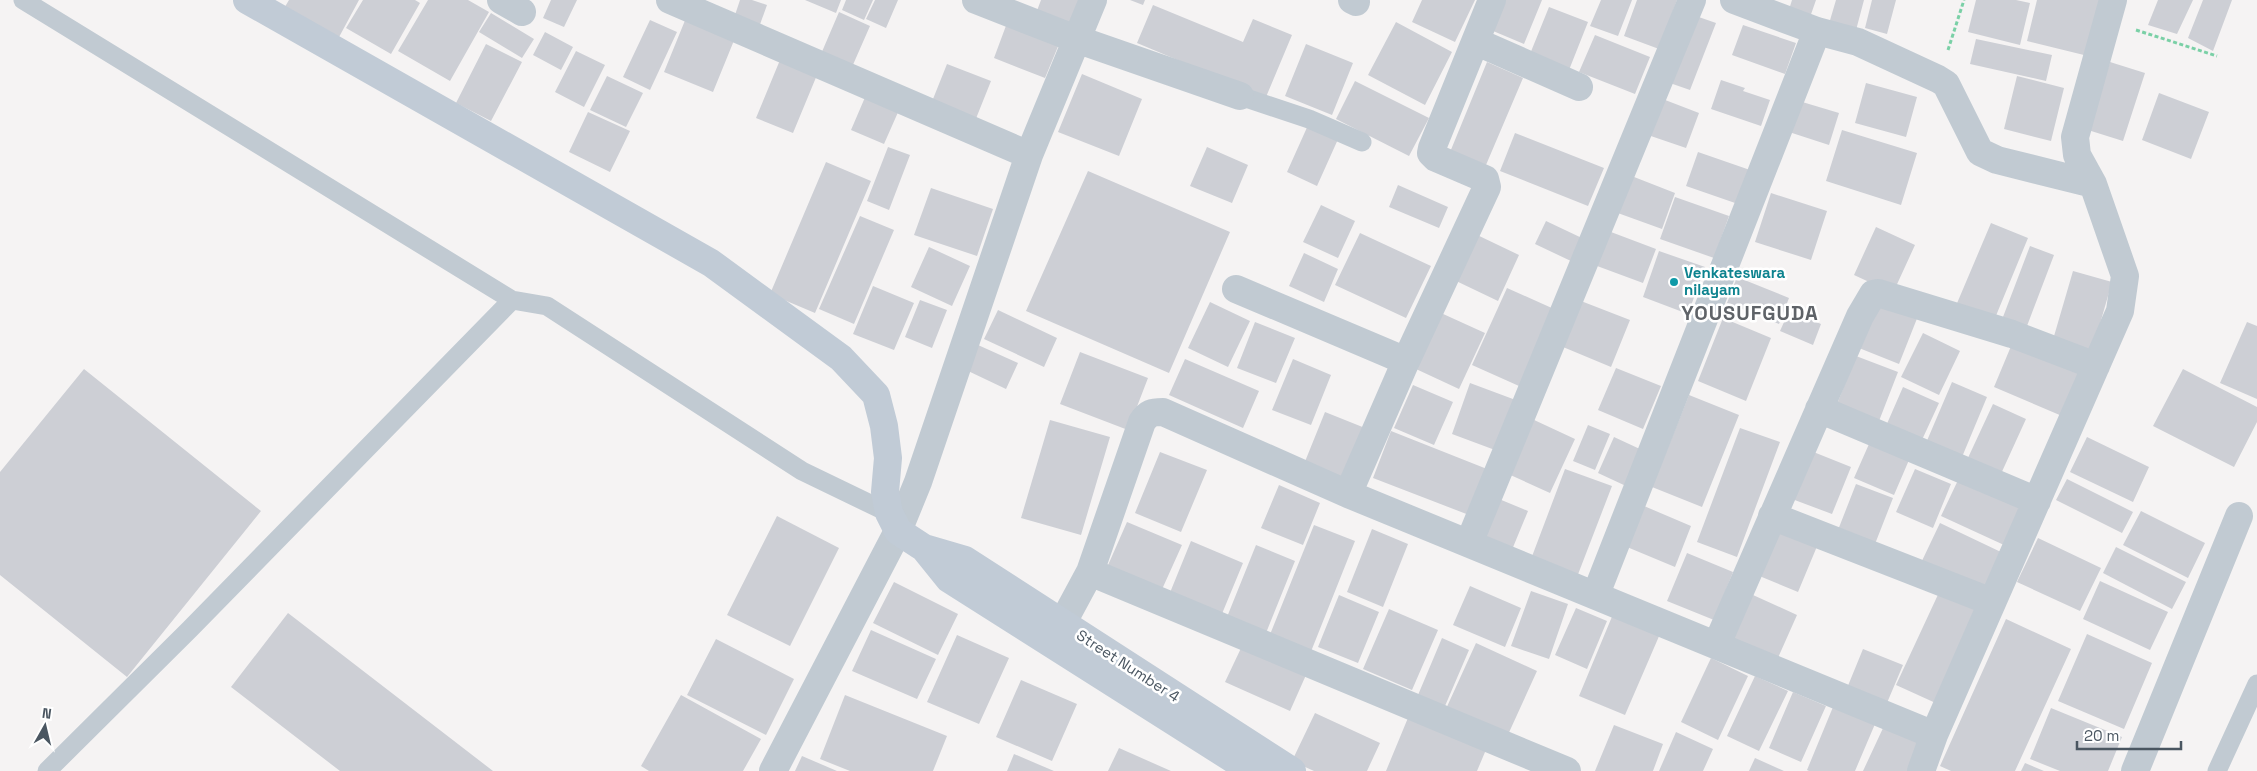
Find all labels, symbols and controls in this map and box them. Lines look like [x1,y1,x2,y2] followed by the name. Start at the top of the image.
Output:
[1684,263,1785,299] place label: Venkateswara nilayam
[1668,276,1680,288] marker: Venkateswara nilayam
[1681,300,1819,326] district label: YOUSUFGUDA
[1073,625,1183,706] street label: Street Number 4
[20,701,70,751] north arrow
[41,704,53,723] text: N
[2077,718,2181,750] scale bar
[2084,726,2119,745] text: 20 m

